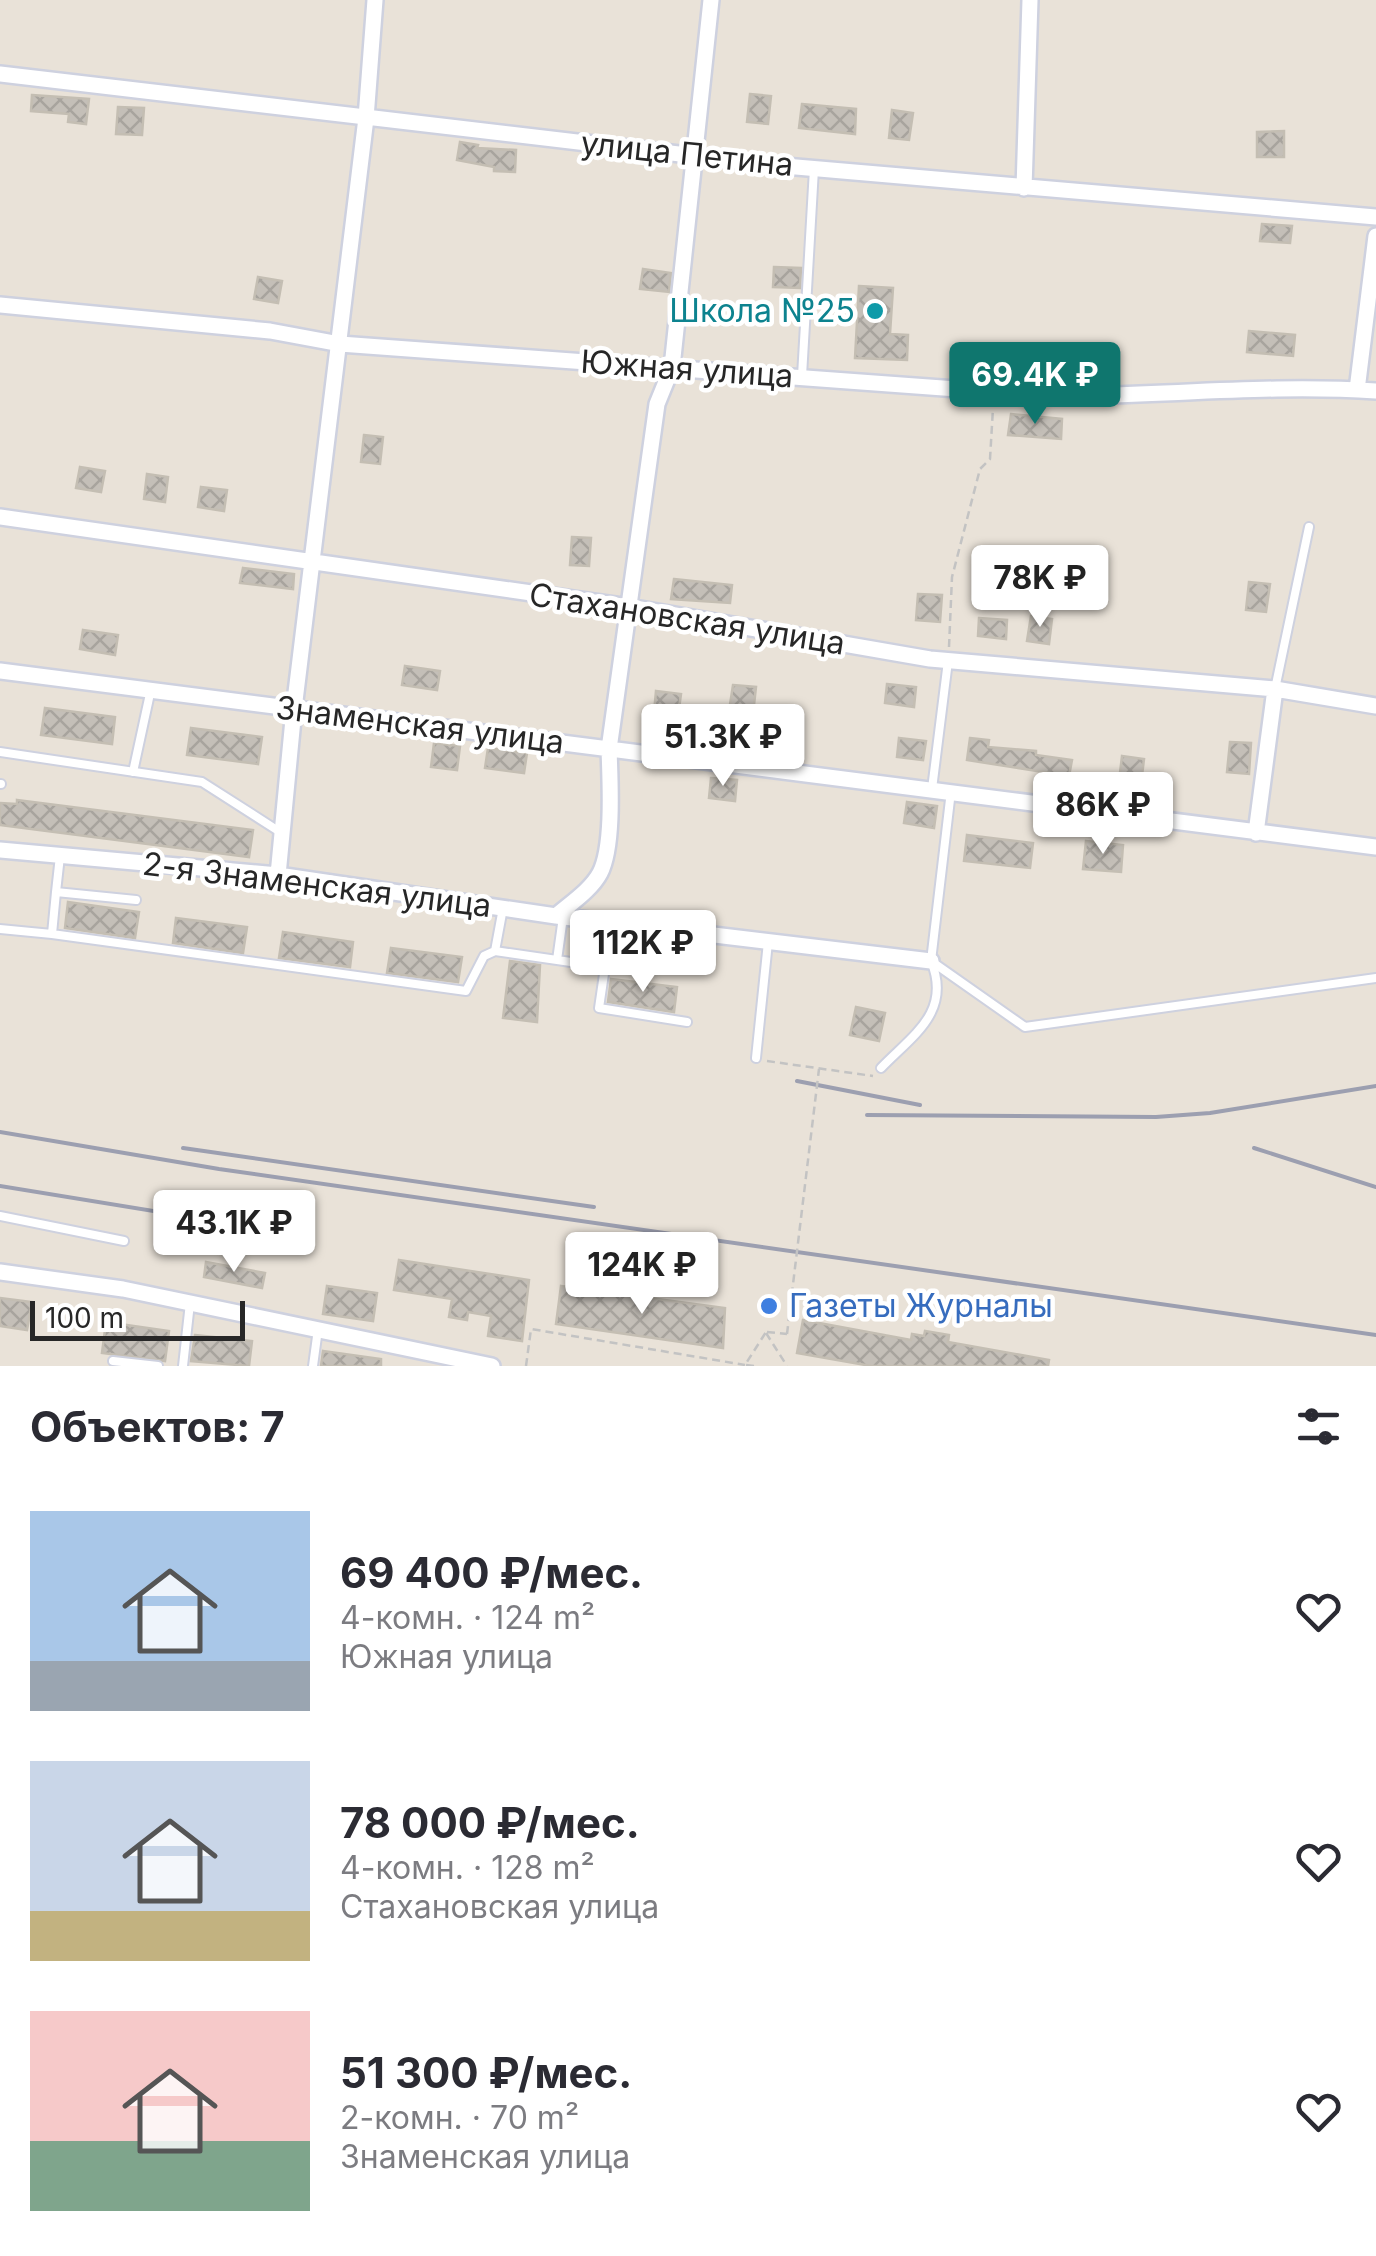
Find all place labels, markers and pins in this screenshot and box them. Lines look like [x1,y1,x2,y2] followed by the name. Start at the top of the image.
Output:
[669,291,855,330] place label: Школа №25
[864,300,886,322] marker: Школа №25
[943,342,1127,427] pin: 69.4K ₽
[970,545,1110,630] pin: 78K ₽
[631,704,815,789] pin: 51.3K ₽
[1033,772,1173,857] pin: 86K ₽
[562,910,724,995] pin: 112K ₽
[142,1190,326,1275] pin: 43.1K ₽
[561,1232,723,1317] pin: 124K ₽
[789,1286,1053,1325] place label: Газеты Журналы
[758,1295,780,1317] marker: Газеты Журналы

